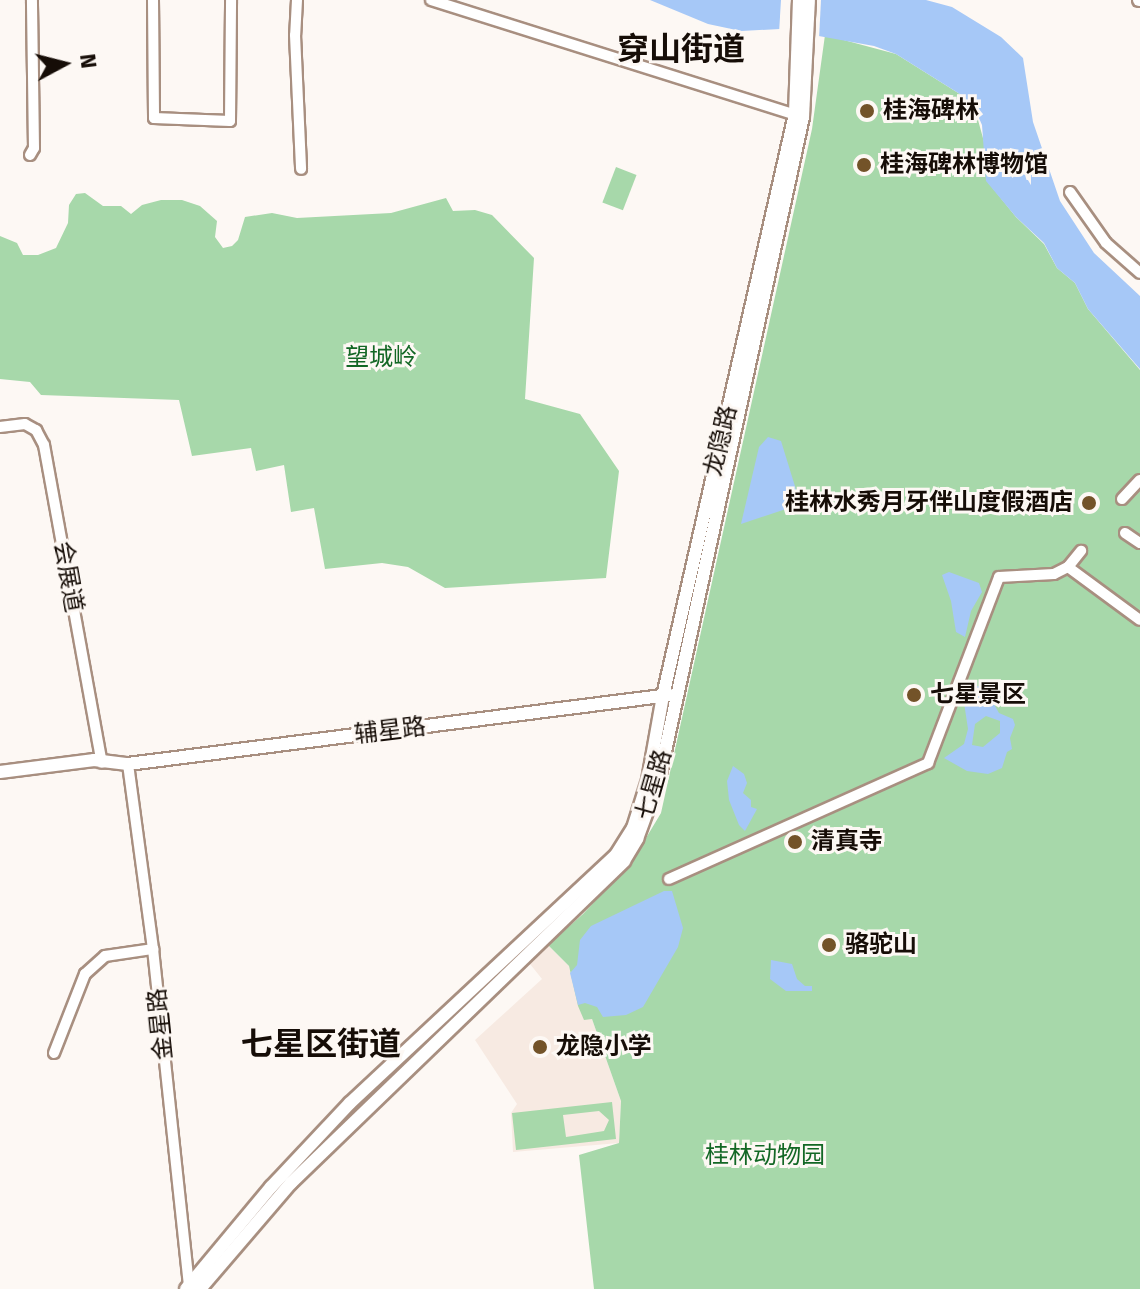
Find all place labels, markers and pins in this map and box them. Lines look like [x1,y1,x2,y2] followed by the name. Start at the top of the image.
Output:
[883,97,979,125] place label: 桂海碑林
[858,102,876,120] marker: 桂海碑林
[880,151,1048,179] place label: 桂海碑林博物馆
[855,156,873,174] marker: 桂海碑林博物馆
[785,489,1073,517] place label: 桂林水秀月牙伴山度假酒店
[1080,494,1098,512] marker: 桂林水秀月牙伴山度假酒店
[930,681,1026,709] place label: 七星景区
[905,686,923,704] marker: 七星景区
[811,828,883,856] place label: 清真寺
[786,833,804,851] marker: 清真寺
[845,931,917,959] place label: 骆驼山
[820,936,838,954] marker: 骆驼山
[556,1033,652,1061] place label: 龙隐小学
[531,1038,549,1056] marker: 龙隐小学

